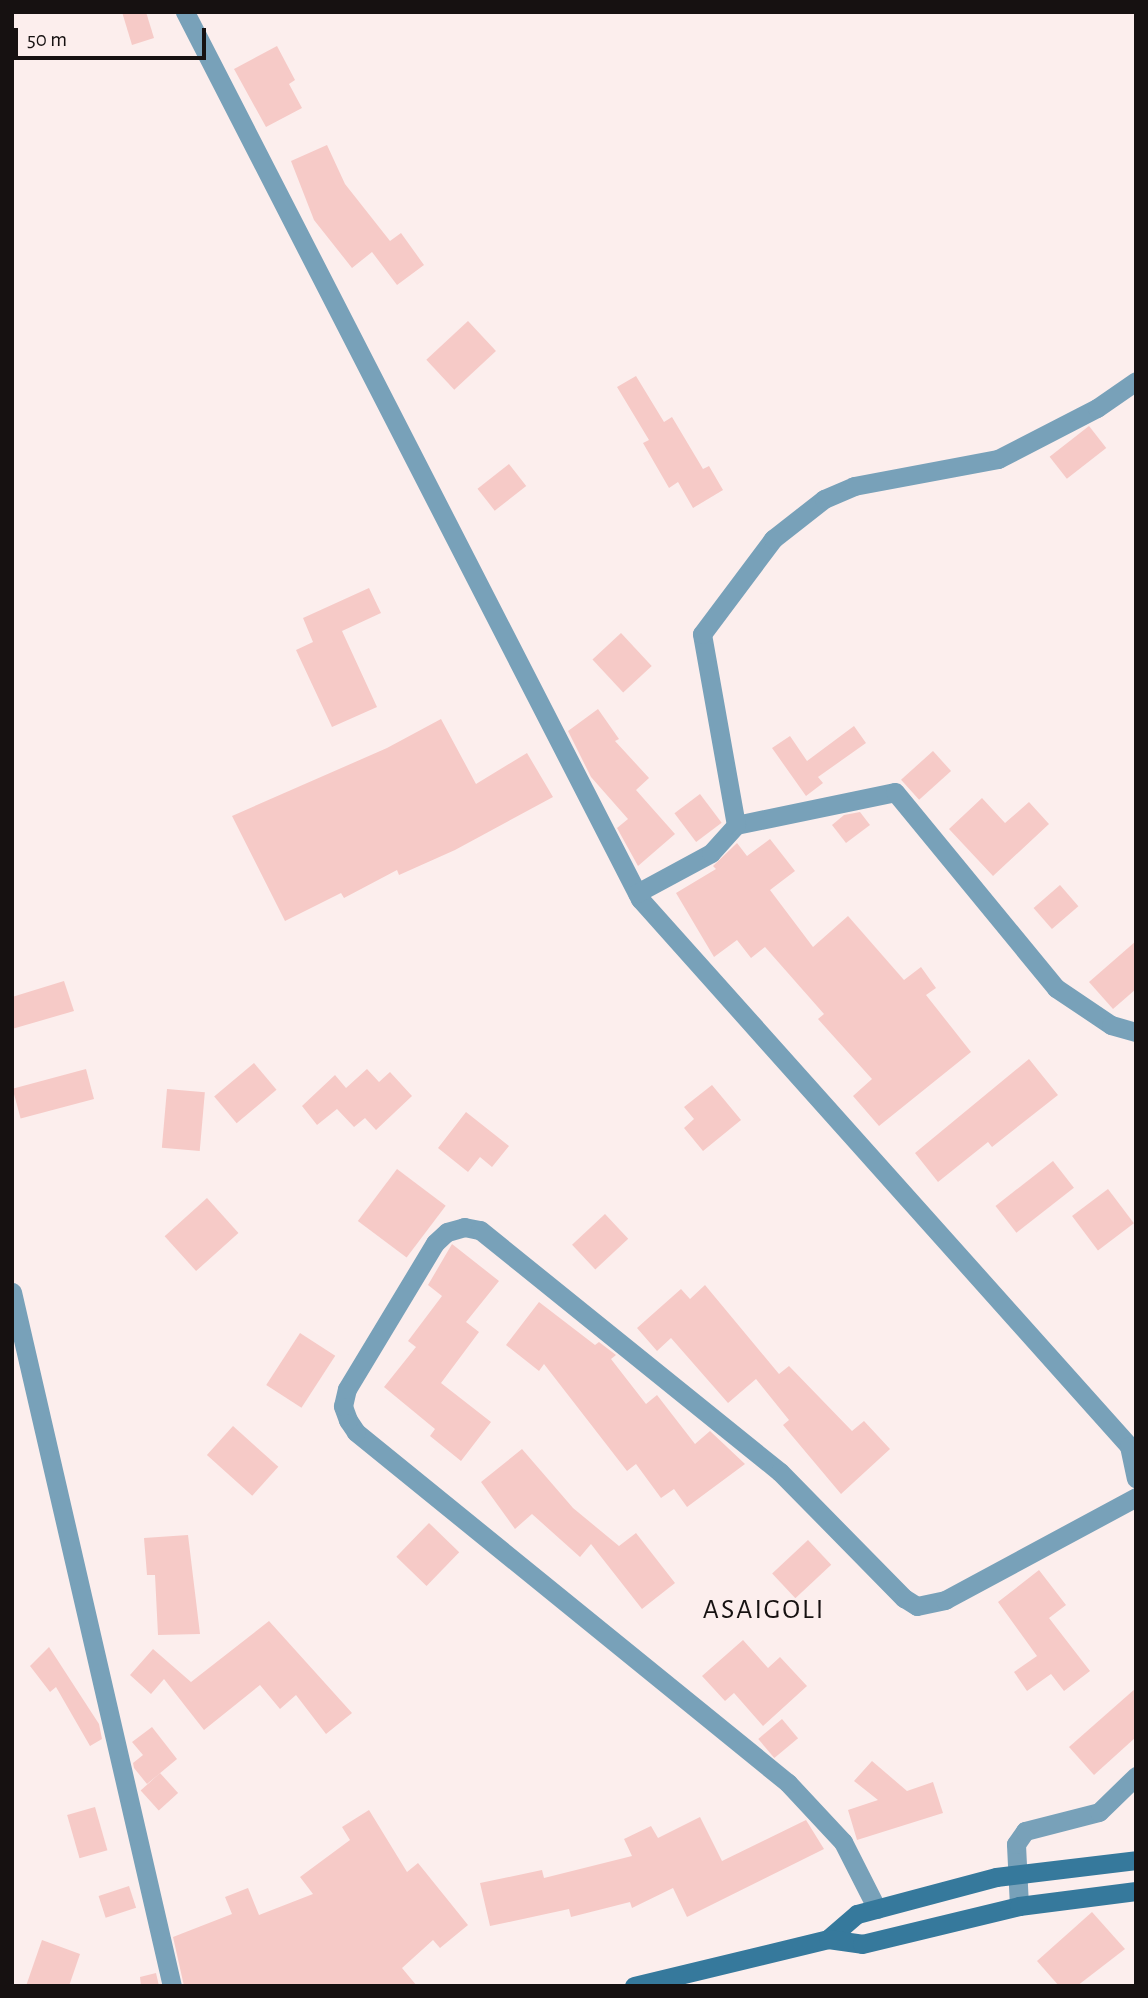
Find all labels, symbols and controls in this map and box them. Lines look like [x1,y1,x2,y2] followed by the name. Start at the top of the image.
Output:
[18,14,210,58] scale bar
[27,29,67,50] text: 50 m
[704,1593,824,1627] district label: ASAIGOLI

